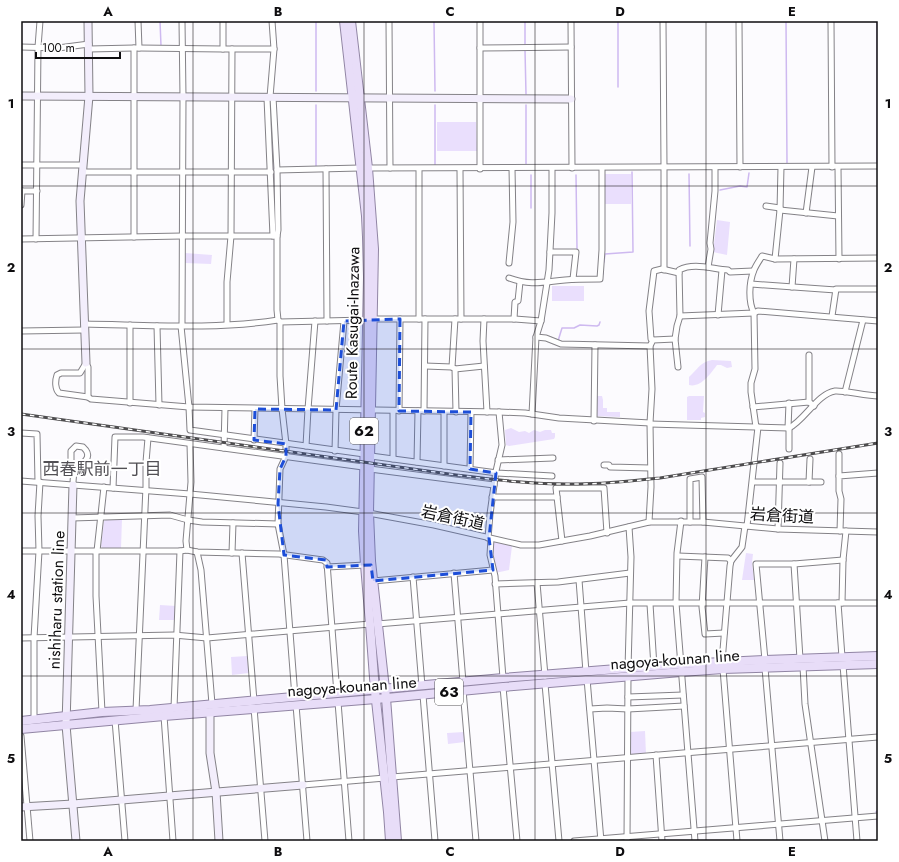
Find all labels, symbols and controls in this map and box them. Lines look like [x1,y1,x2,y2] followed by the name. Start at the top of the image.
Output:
[102,2,113,21] text: A
[274,2,283,21] text: B
[445,2,455,21] text: C
[615,2,625,21] text: D
[788,2,796,21] text: E
[36,34,120,60] scale bar
[42,39,75,57] text: 100 m
[8,94,14,113] text: 1
[885,94,891,113] text: 1
[340,247,365,399] street label: Route Kasugai-Inazawa
[7,258,15,277] text: 2
[884,258,892,277] text: 2
[350,418,378,444] road number: 62
[7,422,15,441] text: 3
[884,422,892,441] text: 3
[43,457,162,481] district label: 西春駅前一丁目
[419,500,487,535] street label: 岩倉街道
[749,502,815,529] street label: 岩倉街道
[43,530,70,670] street label: nishiharu station line
[6,585,16,604] text: 4
[883,585,893,604] text: 4
[610,644,740,675] street label: nagoya-kounan line
[287,671,417,702] street label: nagoya-kounan line
[435,679,463,705] road number: 63
[7,749,15,768] text: 5
[884,749,892,768] text: 5
[102,842,113,861] text: A
[274,842,283,861] text: B
[445,842,455,861] text: C
[615,842,625,861] text: D
[788,842,796,861] text: E

